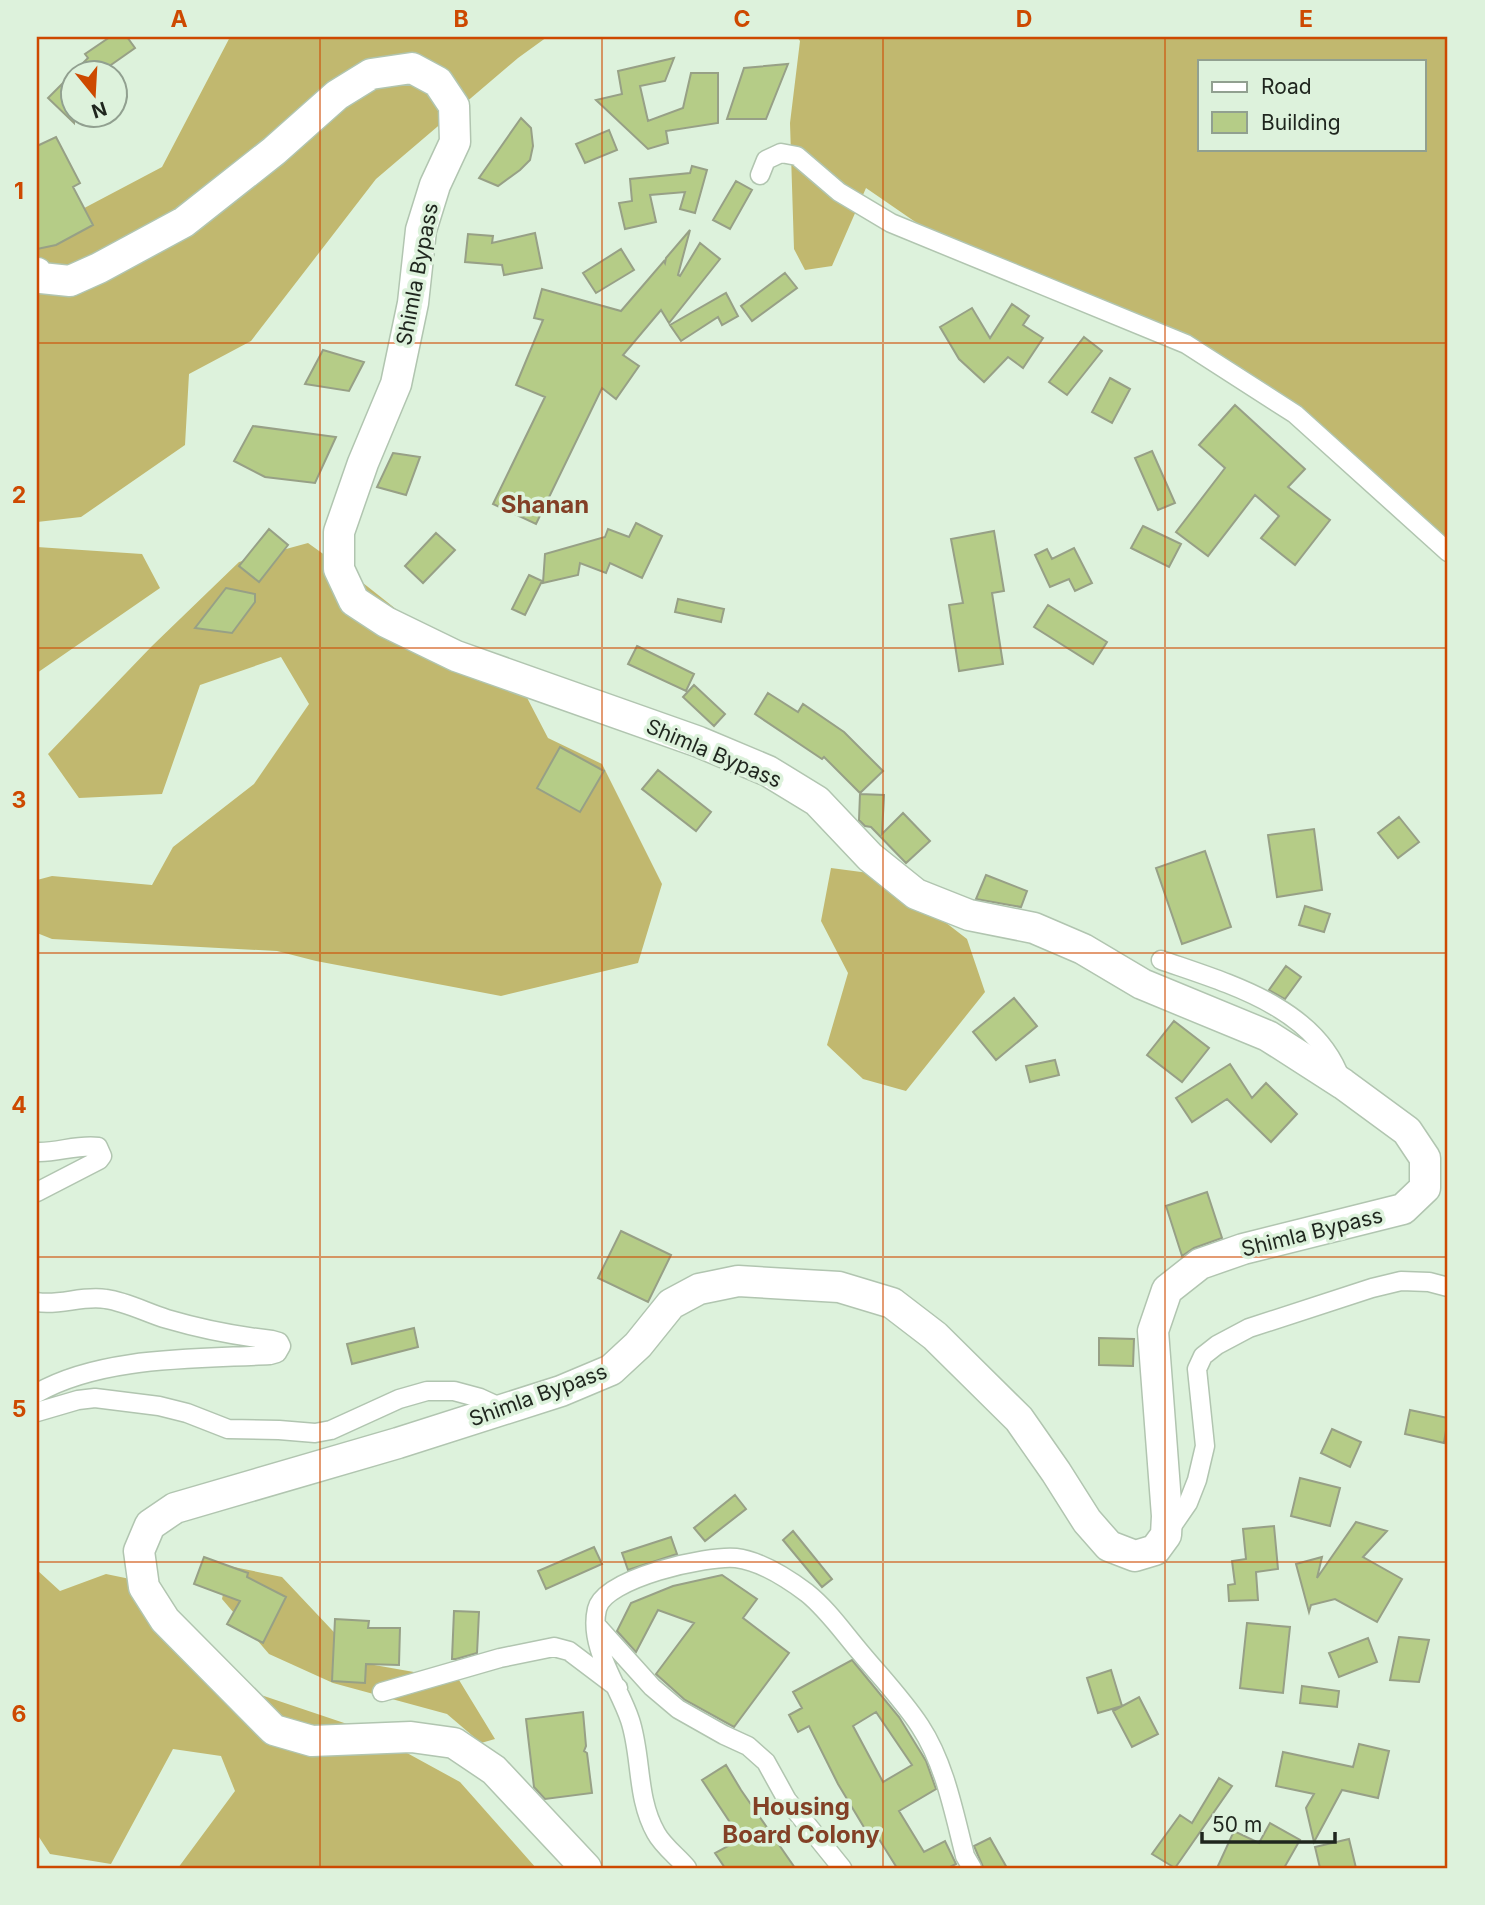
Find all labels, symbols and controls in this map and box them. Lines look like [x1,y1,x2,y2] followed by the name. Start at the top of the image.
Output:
[170,5,188,33] text: A
[453,5,469,33] text: B
[733,5,751,33] text: C
[1016,5,1032,33] text: D
[1299,5,1313,33] text: E
[60,60,130,130] north arrow
[1198,60,1426,150] legend
[1261,74,1312,99] text: Road
[89,97,110,123] text: N
[1261,110,1341,135] text: Building
[14,177,24,205] text: 1
[391,201,443,347] street label: Shimla Bypass
[12,481,26,509] text: 2
[501,490,589,519] district label: Shanan
[643,713,785,793] street label: Shimla Bypass
[12,786,26,814] text: 3
[11,1091,27,1119] text: 4
[1239,1202,1385,1262] street label: Shimla Bypass
[466,1359,610,1431] street label: Shimla Bypass
[12,1395,26,1423] text: 5
[12,1700,26,1728] text: 6
[722,1792,880,1849] district label: Housing Board Colony
[1202,1800,1334,1844] scale bar
[1212,1812,1262,1837] text: 50 m

